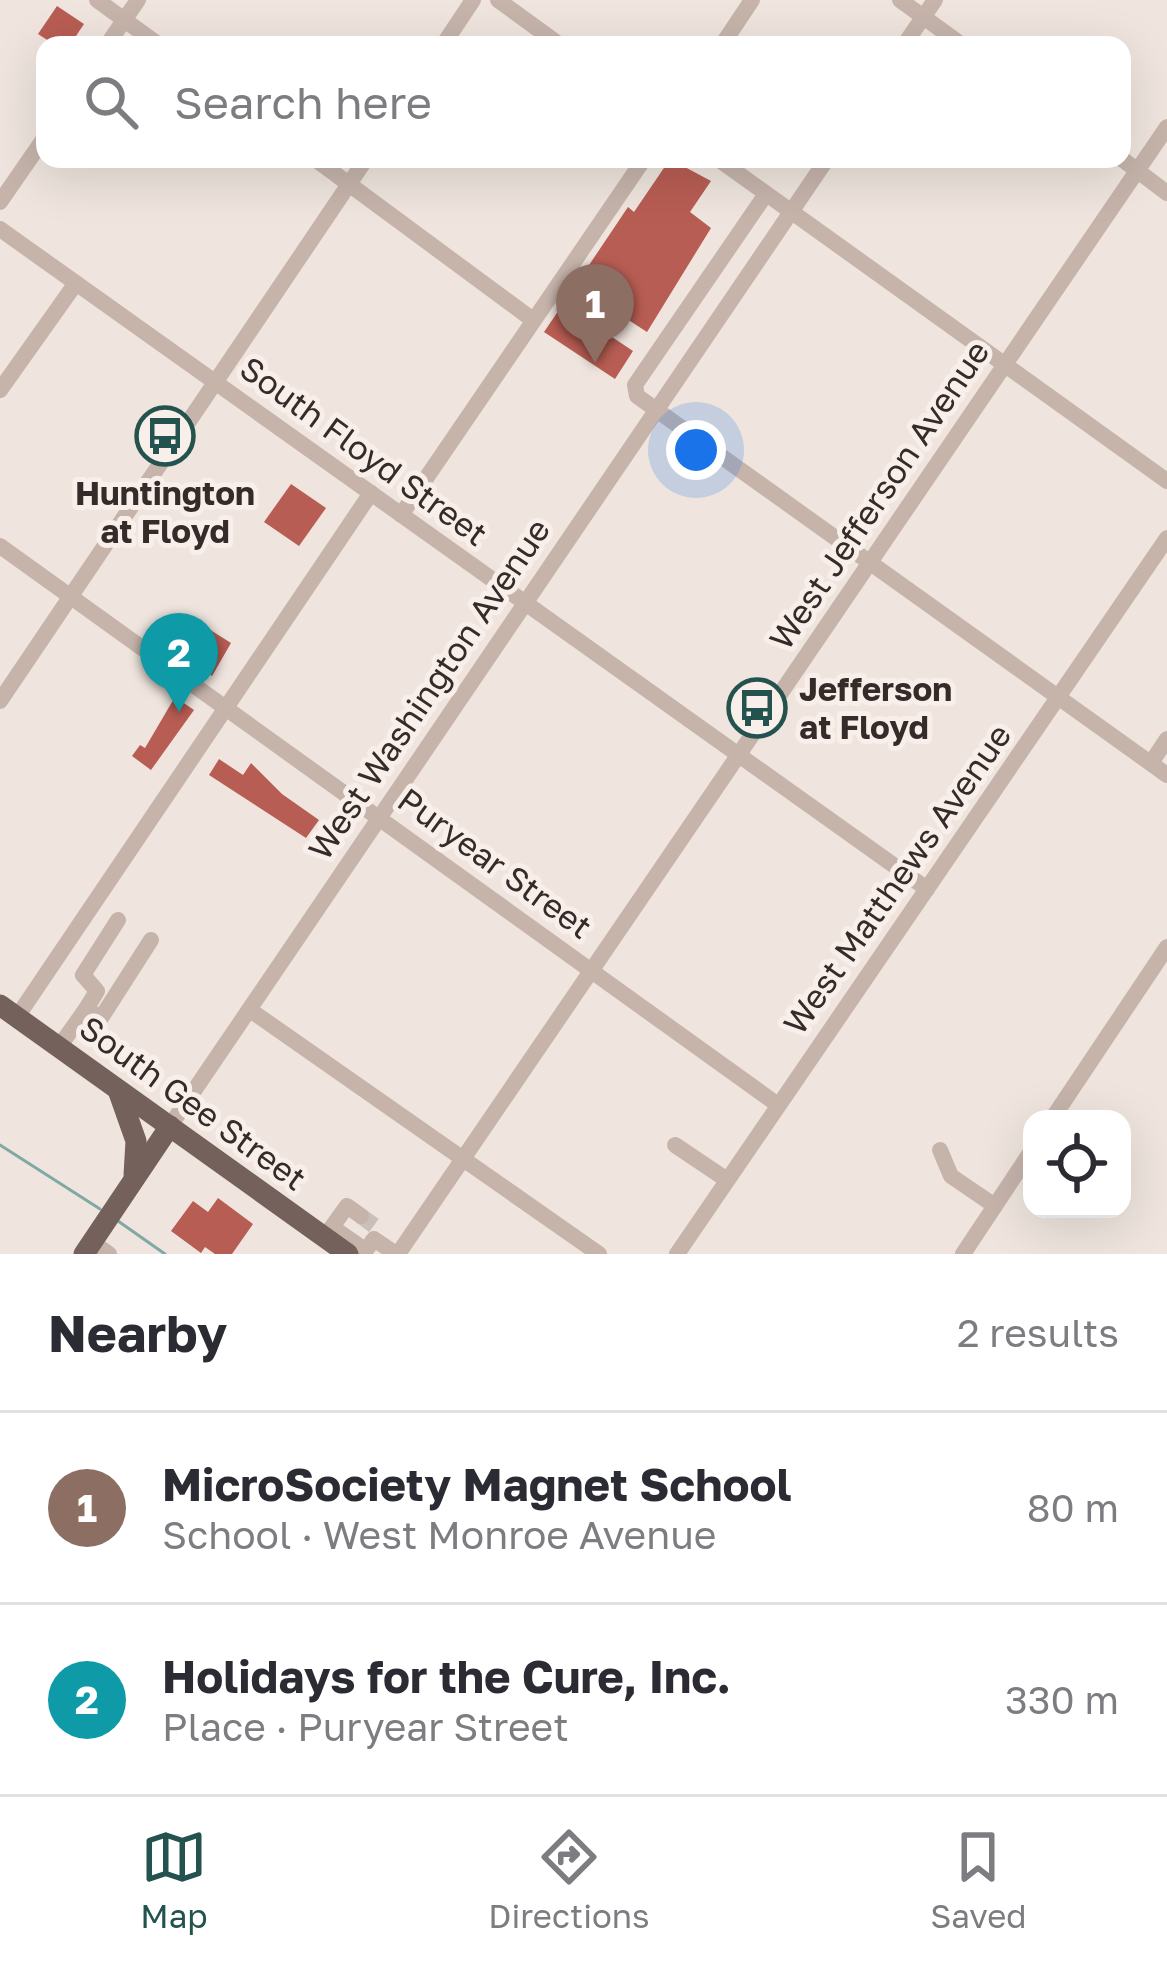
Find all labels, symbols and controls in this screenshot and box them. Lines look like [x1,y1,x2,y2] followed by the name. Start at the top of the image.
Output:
[36,36,1131,168] search box
[78,69,144,135] icon: search
[174,75,432,129] text: Search here
[556,264,634,363] pin: 1
[761,333,997,657] street label: West Jefferson Avenue
[233,348,495,553] street label: South Floyd Street
[134,405,196,467] bus stop icon: Huntington at Floyd
[666,420,726,480] your location
[75,473,255,550] place label: Huntington at Floyd
[300,511,557,867] street label: West Washington Avenue
[140,613,218,712] pin: 2
[799,669,952,746] place label: Jefferson at Floyd
[726,677,788,739] bus stop icon: Jefferson at Floyd
[775,716,1018,1041] street label: West Matthews Avenue
[391,779,600,946] street label: Puryear Street
[73,1007,314,1198] street label: South Gee Street
[1023,1110,1131,1218] map controls
[1023,1110,1131,1218] button: locate
[48,1302,227,1363] text: Nearby
[957,1309,1119,1356] text: 2 results
[162,1457,791,1511] text: MicroSociety Magnet School
[77,1484,97,1531] text: 1
[1027,1484,1119,1531] text: 80 m
[162,1511,716,1558] text: School · West Monroe Avenue
[162,1649,731,1703] text: Holidays for the Cure, Inc.
[75,1676,99,1723] text: 2
[1005,1676,1119,1723] text: 330 m
[162,1703,569,1750] text: Place · Puryear Street
[140,1824,208,1935] tab: Map
[488,1824,650,1935] tab: Directions
[930,1824,1027,1935] tab: Saved

